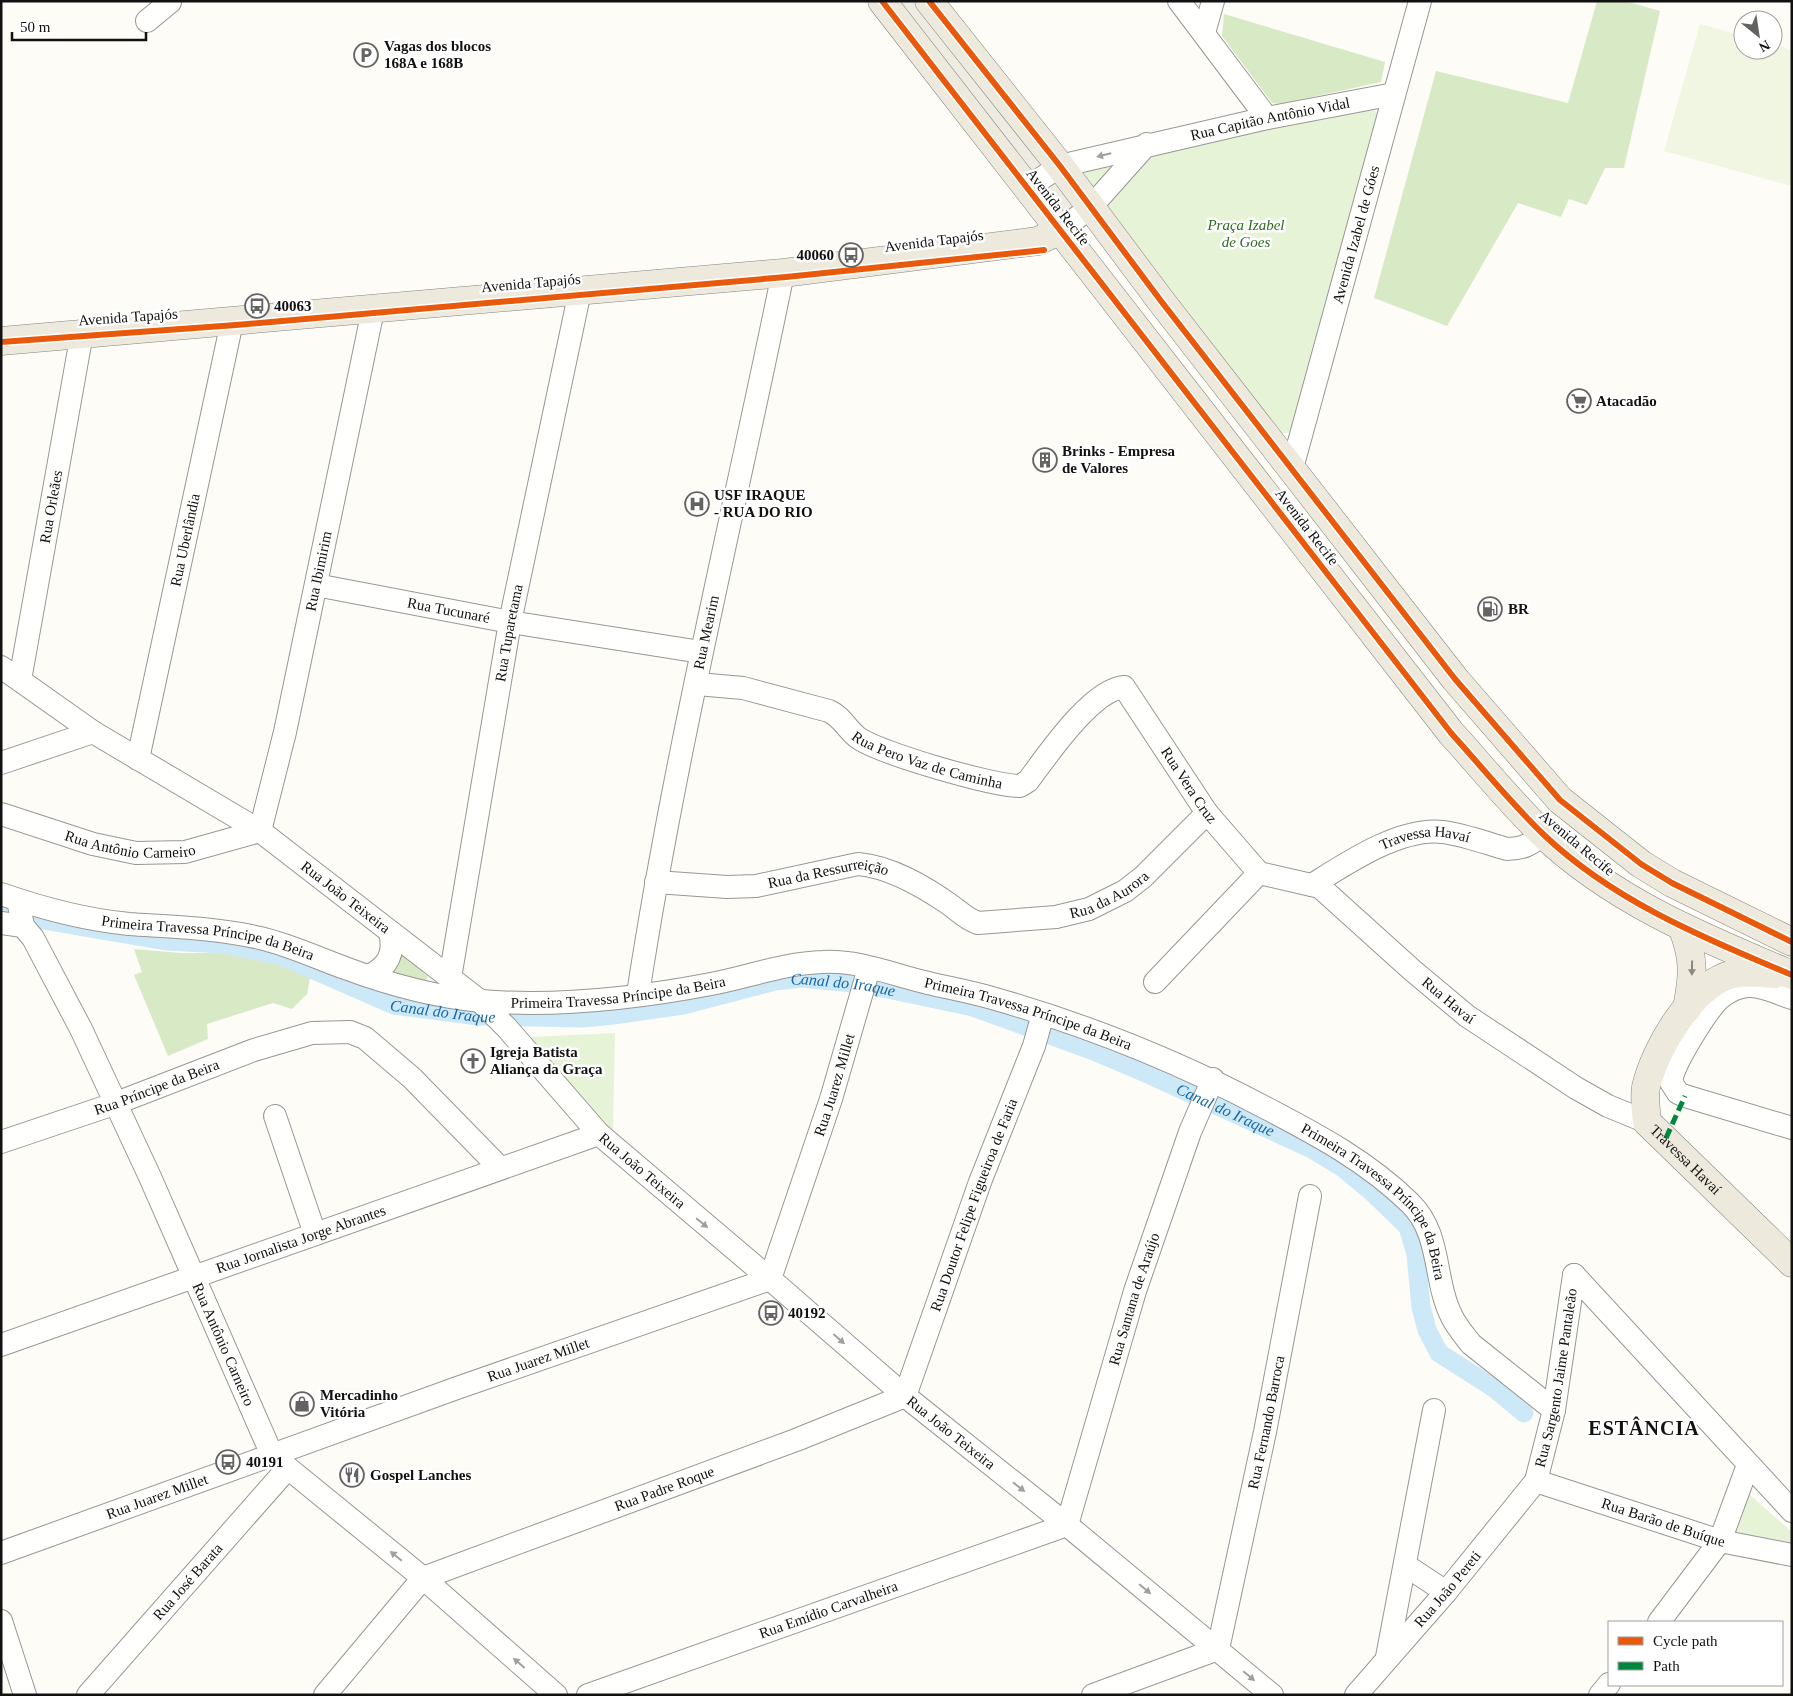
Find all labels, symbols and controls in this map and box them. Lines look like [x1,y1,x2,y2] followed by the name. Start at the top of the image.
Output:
[12,10,146,42] scale bar
[1733,10,1783,60] north arrow
[20,19,51,35] text: 50 m
[1756,37,1772,55] text: N
[384,38,491,71] place label: Vagas dos blocos 168A e 168B
[353,42,379,68] parking icon: Vagas dos blocos 168A e 168B
[1189,95,1351,144] street label: Rua Capitão Antônio Vidal
[1096,151,1111,159] one-way arrow
[1329,164,1383,306] street label: Avenida Izabel de Góes
[1023,166,1093,249] street label: Avenida Recife
[1206,217,1285,250] park label: Praça Izabel de Goes
[884,227,985,255] street label: Avenida Tapajós
[838,242,864,268] bus stop icon: 40060
[797,247,834,263] place label: 40060
[481,271,581,295] street label: Avenida Tapajós
[244,293,270,319] bus stop icon: 40063
[274,298,312,314] place label: 40063
[78,306,178,328] street label: Avenida Tapajós
[1566,388,1592,414] supermarket icon: Atacadão
[1596,393,1657,409] place label: Atacadão
[1062,443,1176,476] place label: Brinks - Empresa de Valores
[1032,447,1058,473] building icon: Brinks - Empresa de Valores
[37,469,65,544] street label: Rua Orleães
[1272,486,1342,569] street label: Avenida Recife
[714,487,813,520] place label: USF IRAQUE - RUA DO RIO
[684,491,710,517] hospital icon: USF IRAQUE - RUA DO RIO
[167,492,203,588] street label: Rua Uberlândia
[302,529,335,613] street label: Rua Ibimirim
[492,582,526,683] street label: Rua Tuparetama
[690,594,722,671] street label: Rua Mearim
[406,595,492,626] street label: Rua Tucunaré
[1477,596,1503,622] fuel station icon: BR
[1508,601,1529,617] place label: BR
[849,728,1004,792] street label: Rua Pero Vaz de Caminha
[1158,744,1220,827] street label: Rua Vera Cruz
[1536,807,1618,879] street label: Avenida Recife
[1377,823,1472,853] street label: Travessa Havaí
[63,827,197,862] street label: Rua Antônio Carneiro
[766,856,891,891] street label: Rua da Ressurreição
[298,858,393,937] street label: Rua João Teixeira
[1068,868,1152,921] street label: Rua da Aurora
[100,913,317,963] street label: Primeira Travessa Príncipe da Beira
[1688,960,1696,976] one-way arrow
[790,970,897,999] water label: Canal do Iraque
[511,973,727,1011] street label: Primeira Travessa Príncipe da Beira
[923,974,1134,1053] street label: Primeira Travessa Príncipe da Beira
[1419,974,1478,1027] street label: Rua Havaí
[389,996,496,1026] water label: Canal do Iraque
[811,1031,858,1138] street label: Rua Juarez Millet
[490,1044,603,1077] place label: Igreja Batista Aliança da Graça
[460,1048,486,1074] church icon: Igreja Batista Aliança da Graça
[92,1056,222,1118] street label: Rua Príncipe da Beira
[1174,1080,1277,1139] water label: Canal do Iraque
[927,1096,1020,1313] street label: Rua Doutor Felipe Figueiroa de Faria
[1298,1120,1448,1282] street label: Primeira Travessa Príncipe da Beira
[1647,1122,1724,1197] street label: Travessa Havaí
[596,1130,689,1212] street label: Rua João Teixeira
[214,1202,388,1276] street label: Rua Jornalista Jorge Abrantes
[695,1217,708,1228] one-way arrow
[1106,1231,1163,1367] street label: Rua Santana de Araújo
[189,1280,257,1408] street label: Rua Antônio Carneiro
[1532,1287,1580,1469] street label: Rua Sargento Jaime Pantaleão
[758,1300,784,1326] bus stop icon: 40192
[788,1305,826,1321] place label: 40192
[833,1333,845,1345] one-way arrow
[485,1334,592,1385] street label: Rua Juarez Millet
[1245,1354,1287,1491] street label: Rua Fernando Barroca
[320,1387,398,1420] place label: Mercadinho Vitória
[289,1391,315,1417] shop icon: Mercadinho Vitória
[904,1393,998,1473] street label: Rua João Teixeira
[1588,1416,1700,1439] district label: ESTÂNCIA
[215,1449,241,1475] bus stop icon: 40191
[246,1454,284,1470] place label: 40191
[339,1462,365,1488] restaurant icon: Gospel Lanches
[612,1463,717,1514] street label: Rua Padre Roque
[370,1467,471,1483] place label: Gospel Lanches
[104,1471,211,1522] street label: Rua Juarez Millet
[1012,1481,1025,1492] one-way arrow
[1600,1495,1727,1550] street label: Rua Barão de Buíque
[150,1540,226,1623] street label: Rua José Barata
[1411,1548,1484,1630] street label: Rua João Pereti
[390,1551,403,1562] one-way arrow
[757,1578,900,1642] street label: Rua Emídio Carvalheira
[1138,1584,1151,1595] one-way arrow
[1608,1621,1783,1686] legend
[1653,1633,1718,1649] text: Cycle path
[513,1657,525,1669] one-way arrow
[1653,1658,1680,1674] text: Path
[1243,1670,1256,1681] one-way arrow

